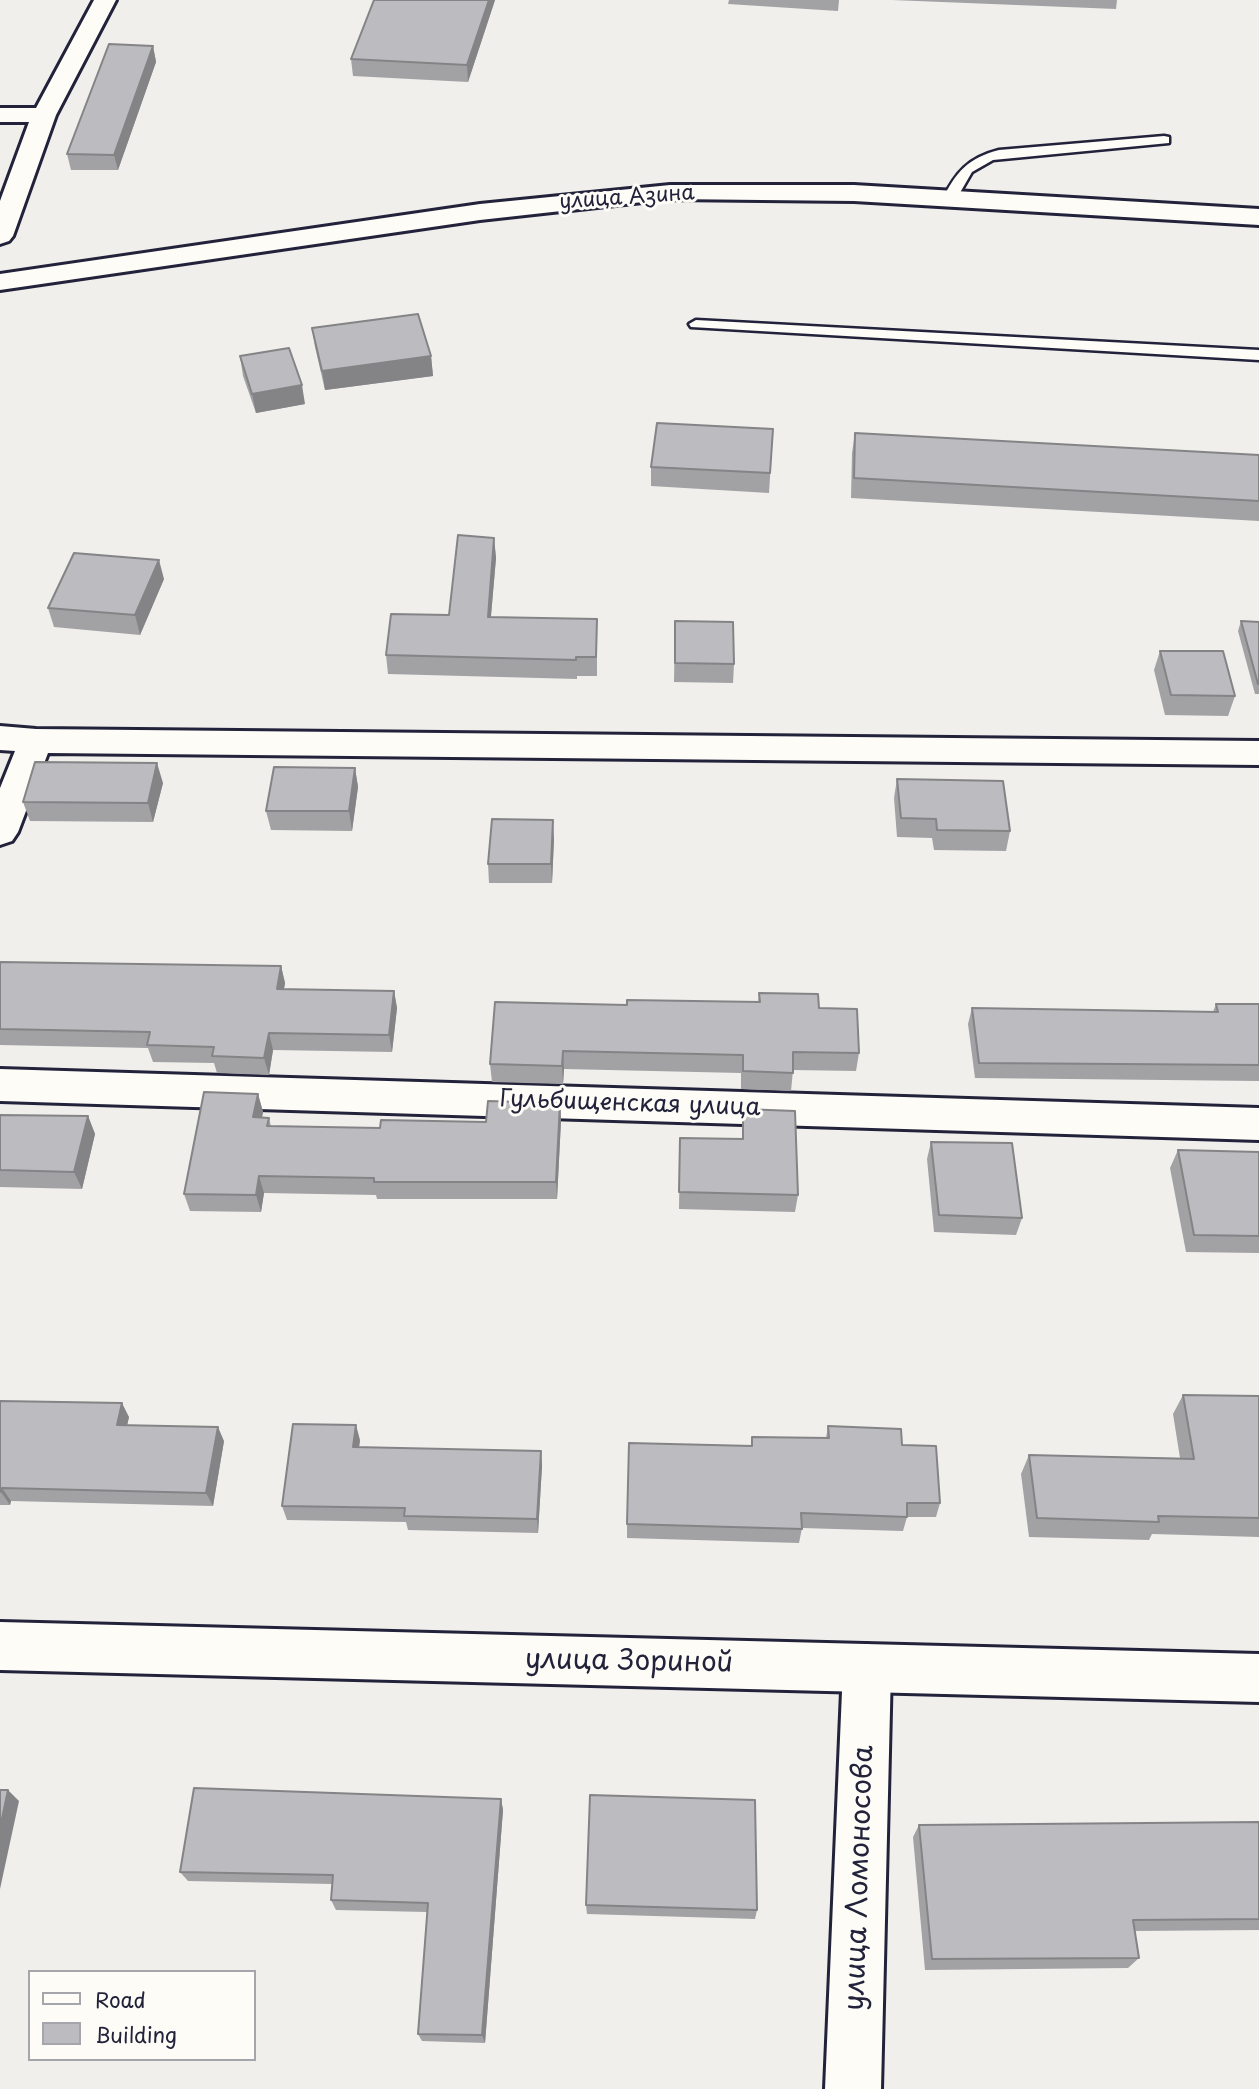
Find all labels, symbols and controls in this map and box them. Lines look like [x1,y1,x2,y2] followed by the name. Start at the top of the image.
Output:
[559,181,695,215] street label: улица Азина
[499,1085,761,1123] street label: Гульбищенская улица
[525,1643,733,1681] street label: улица Зориной
[839,1745,881,2011] street label: улица Ломоносова
[28,1970,256,2061] legend
[95,1983,146,2015] text: Road
[95,2018,177,2050] text: Building

